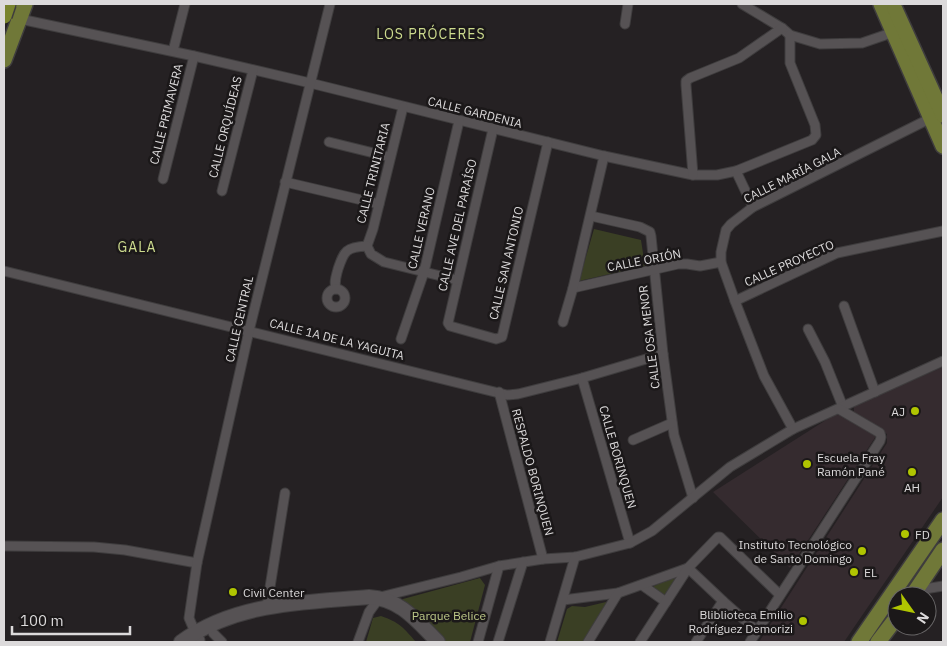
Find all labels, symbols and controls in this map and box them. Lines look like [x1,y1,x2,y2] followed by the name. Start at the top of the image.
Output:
[376,24,486,43] district label: LOS PRÓCERES
[146,62,186,166] street label: CALLE PRIMAVERA
[205,75,245,179] street label: CALLE ORQUÍDEAS
[426,93,524,131] street label: CALLE GARDENIA
[353,121,393,225] street label: CALLE TRINITARIA
[741,144,844,206] street label: CALLE MARÍA GALA
[434,157,480,293] street label: CALLE AVE DEL PARAÍSO
[404,186,438,270] street label: CALLE VERANO
[486,205,526,321] street label: CALLE SAN ANTONIO
[742,236,836,290] street label: CALLE PROYECTO
[118,238,156,256] district label: GALA
[606,245,682,275] street label: CALLE ORIÓN
[222,274,256,364] street label: CALLE CENTRAL
[635,284,663,390] street label: CALLE OSA MENOR
[268,315,406,363] street label: CALLE 1A DE LA YAGUITA
[596,404,640,510] street label: CALLE BORINQUEN
[891,404,905,419] place label: AJ
[909,405,921,417] marker: AJ
[509,407,557,537] street label: RESPALDO BORINQUEN
[817,450,885,479] place label: Escuela Fray Ramón Pané
[801,458,813,470] marker: Escuela Fray Ramón Pané
[906,466,918,478] marker: AH
[904,480,920,495] place label: AH
[915,527,930,542] place label: FD
[899,528,911,540] marker: FD
[738,537,852,566] place label: Instituto Tecnológico de Santo Domingo
[856,545,868,557] marker: Instituto Tecnológico de Santo Domingo
[864,565,877,580] place label: EL
[848,566,860,578] marker: EL
[243,585,305,600] place label: Civil Center
[227,586,239,598] marker: Civil Center
[887,586,937,636] north arrow
[12,604,130,636] scale bar
[689,607,793,636] place label: Bliblioteca Emilio Rodríguez Demorizi
[412,608,487,623] park label: Parque Belice
[913,609,933,627] text: N
[20,611,64,630] text: 100 m
[797,615,809,627] marker: Bliblioteca Emilio Rodríguez Demorizi

